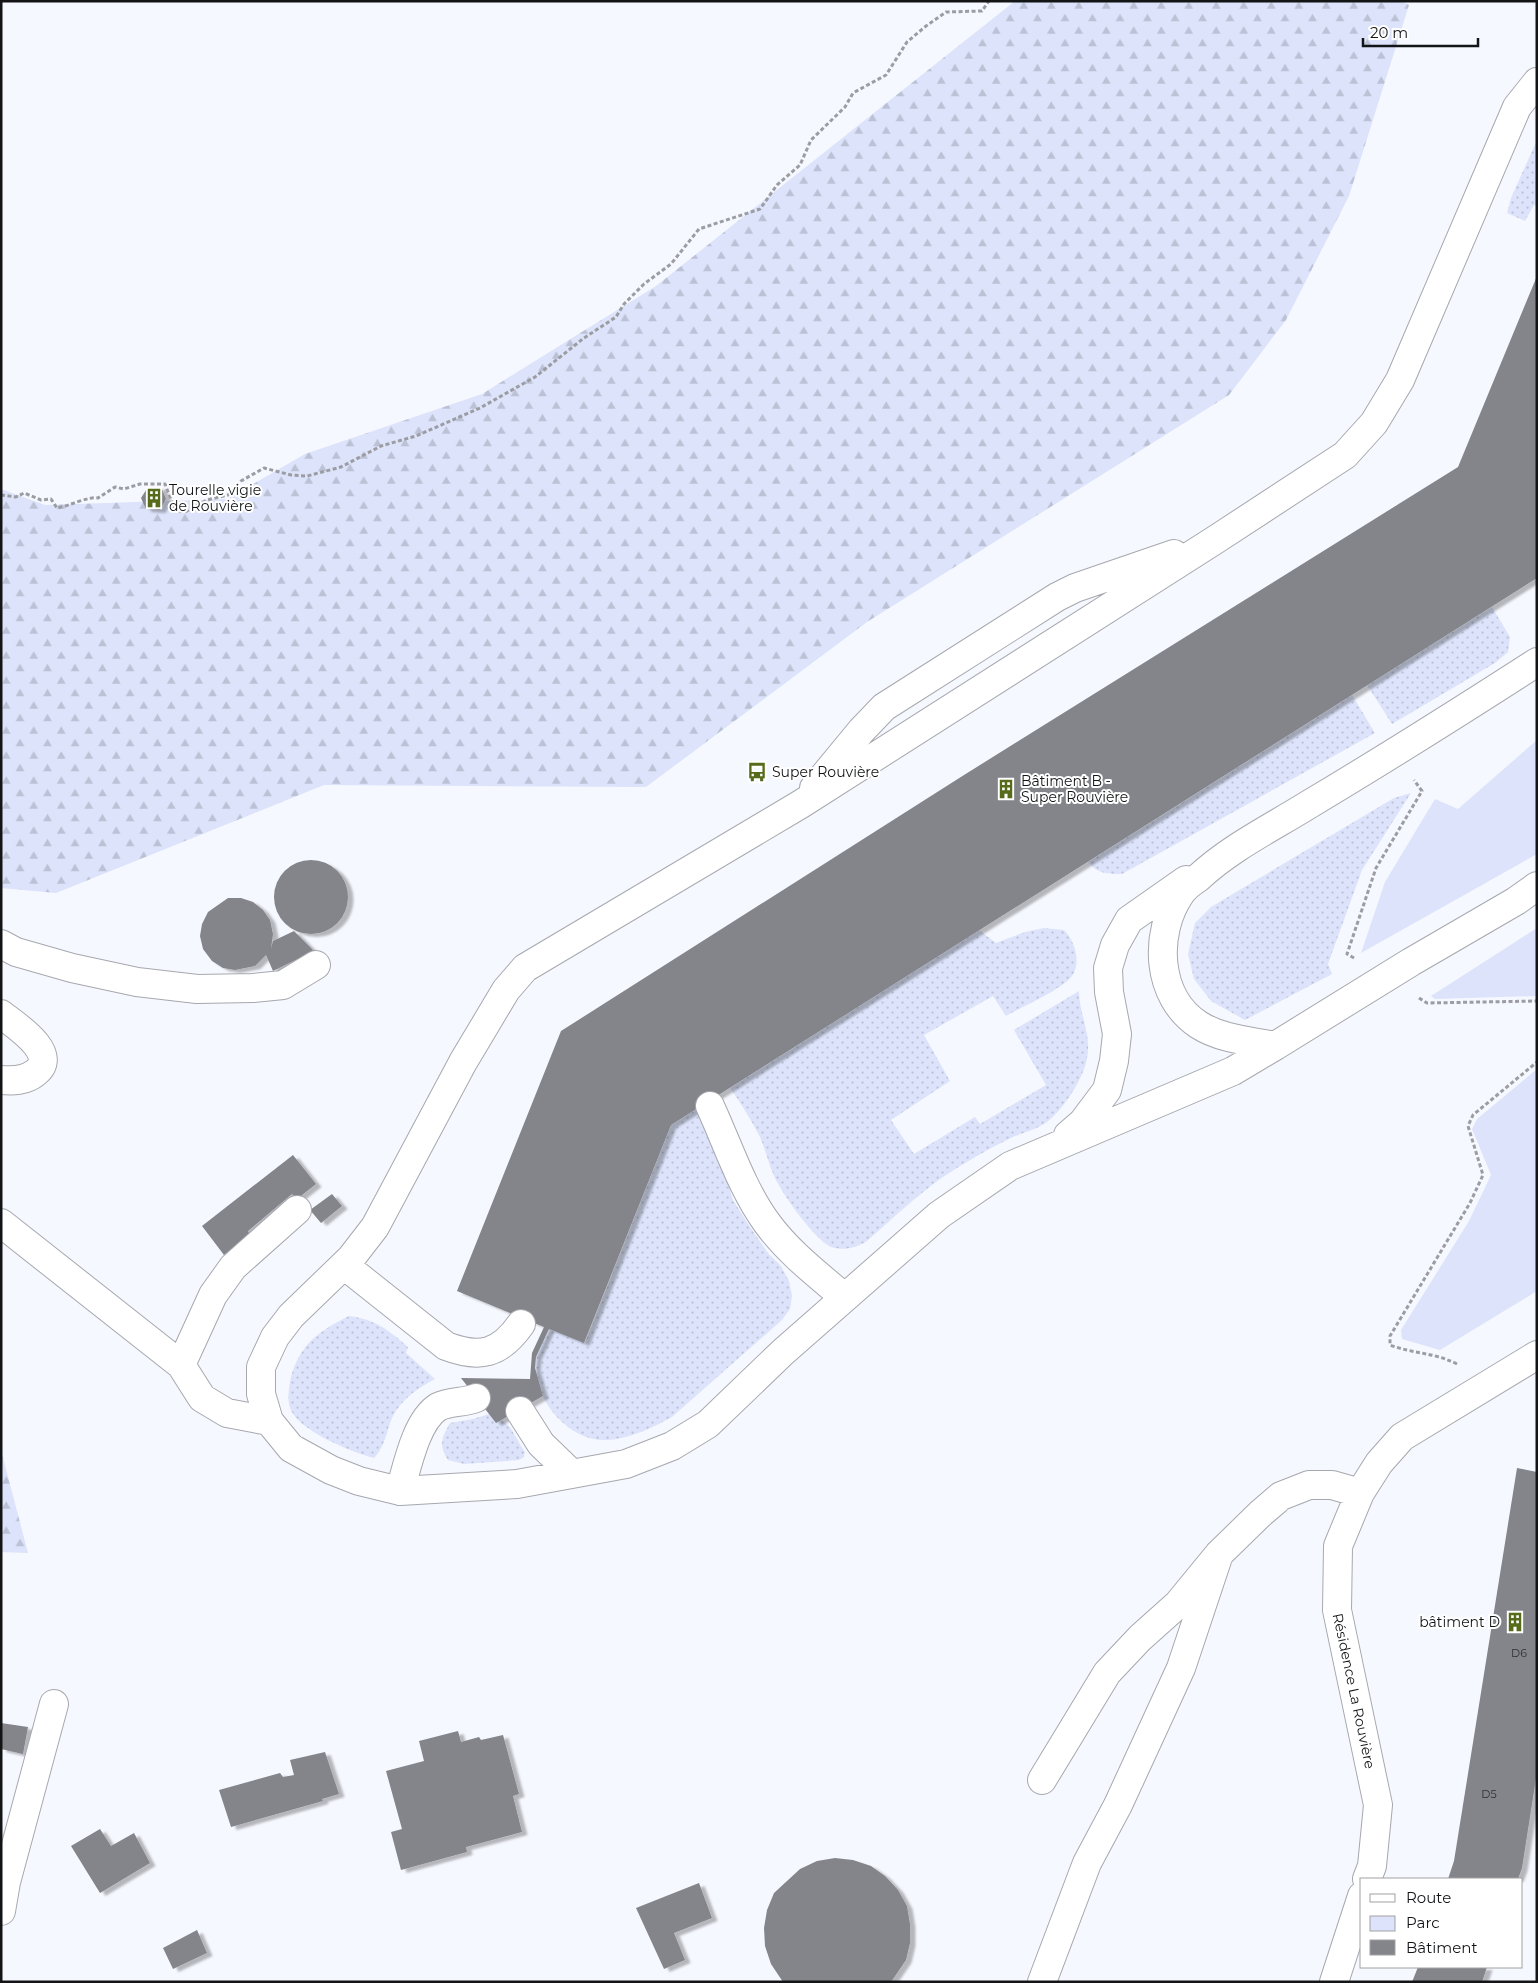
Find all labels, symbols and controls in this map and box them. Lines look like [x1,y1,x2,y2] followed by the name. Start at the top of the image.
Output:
[1363,15,1478,47] scale bar
[1370,23,1408,42] text: 20 m
[169,481,261,515] place label: Tourelle vigie de Rouvière
[143,487,165,509] building icon: Tourelle vigie de Rouvière
[746,761,768,783] bus stop icon: Super Rouvière
[772,763,879,781] place label: Super Rouvière
[1021,772,1128,806] place label: Bâtiment B - Super Rouvière
[995,778,1017,800] building icon: Bâtiment B - Super Rouvière
[1504,1611,1526,1633] building icon: bâtiment D
[1329,1612,1379,1770] street label: Résidence La Rouvière
[1419,1613,1500,1631] place label: bâtiment D
[1511,1646,1527,1660] house number: D6
[1481,1787,1497,1801] house number: D5
[1360,1878,1523,1968] legend
[1406,1888,1451,1907] text: Route
[1406,1913,1440,1932] text: Parc
[1406,1938,1478,1957] text: Bâtiment

